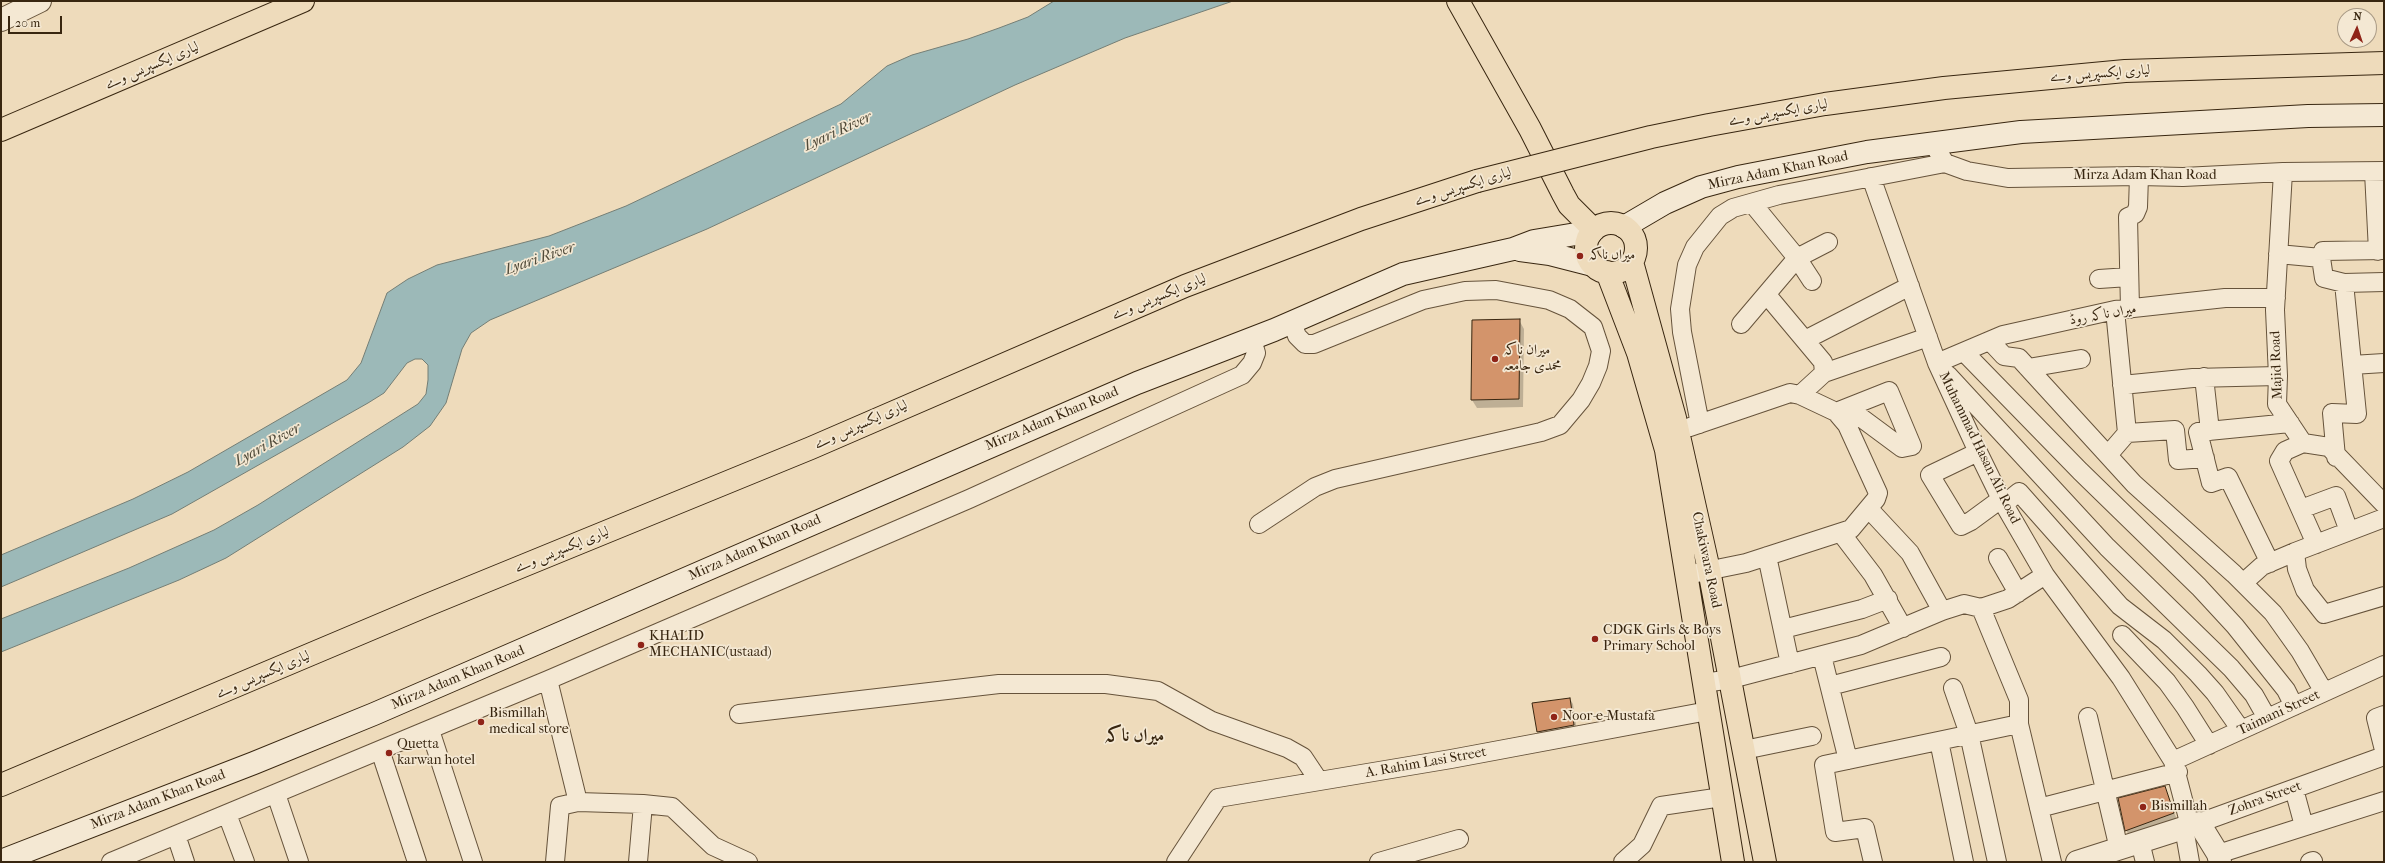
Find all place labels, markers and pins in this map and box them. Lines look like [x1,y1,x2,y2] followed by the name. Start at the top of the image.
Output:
[1588,248,1635,264] place label: میراں ناکہ
[1575,251,1585,261] marker: میراں ناکہ
[1503,343,1561,376] place label: میران ناکہ محمدی جامعہ
[1490,354,1500,364] marker: میران ناکہ محمدی جامعہ
[1603,623,1721,656] place label: CDGK Girls & Boys Primary School
[649,629,772,662] place label: KHALID MECHANIC(ustaad)
[1590,634,1600,644] marker: CDGK Girls & Boys Primary School
[636,640,646,650] marker: KHALID MECHANIC(ustaad)
[489,706,569,738] place label: Bismillah medical store
[1562,709,1655,725] place label: Noor-e-Mustafa
[1549,712,1559,722] marker: Noor-e-Mustafa
[476,717,486,727] marker: Bismillah medical store
[397,737,475,770] place label: Quetta karwan hotel
[384,748,394,758] marker: Quetta karwan hotel
[2151,799,2207,815] place label: Bismillah
[2138,802,2148,812] marker: Bismillah

